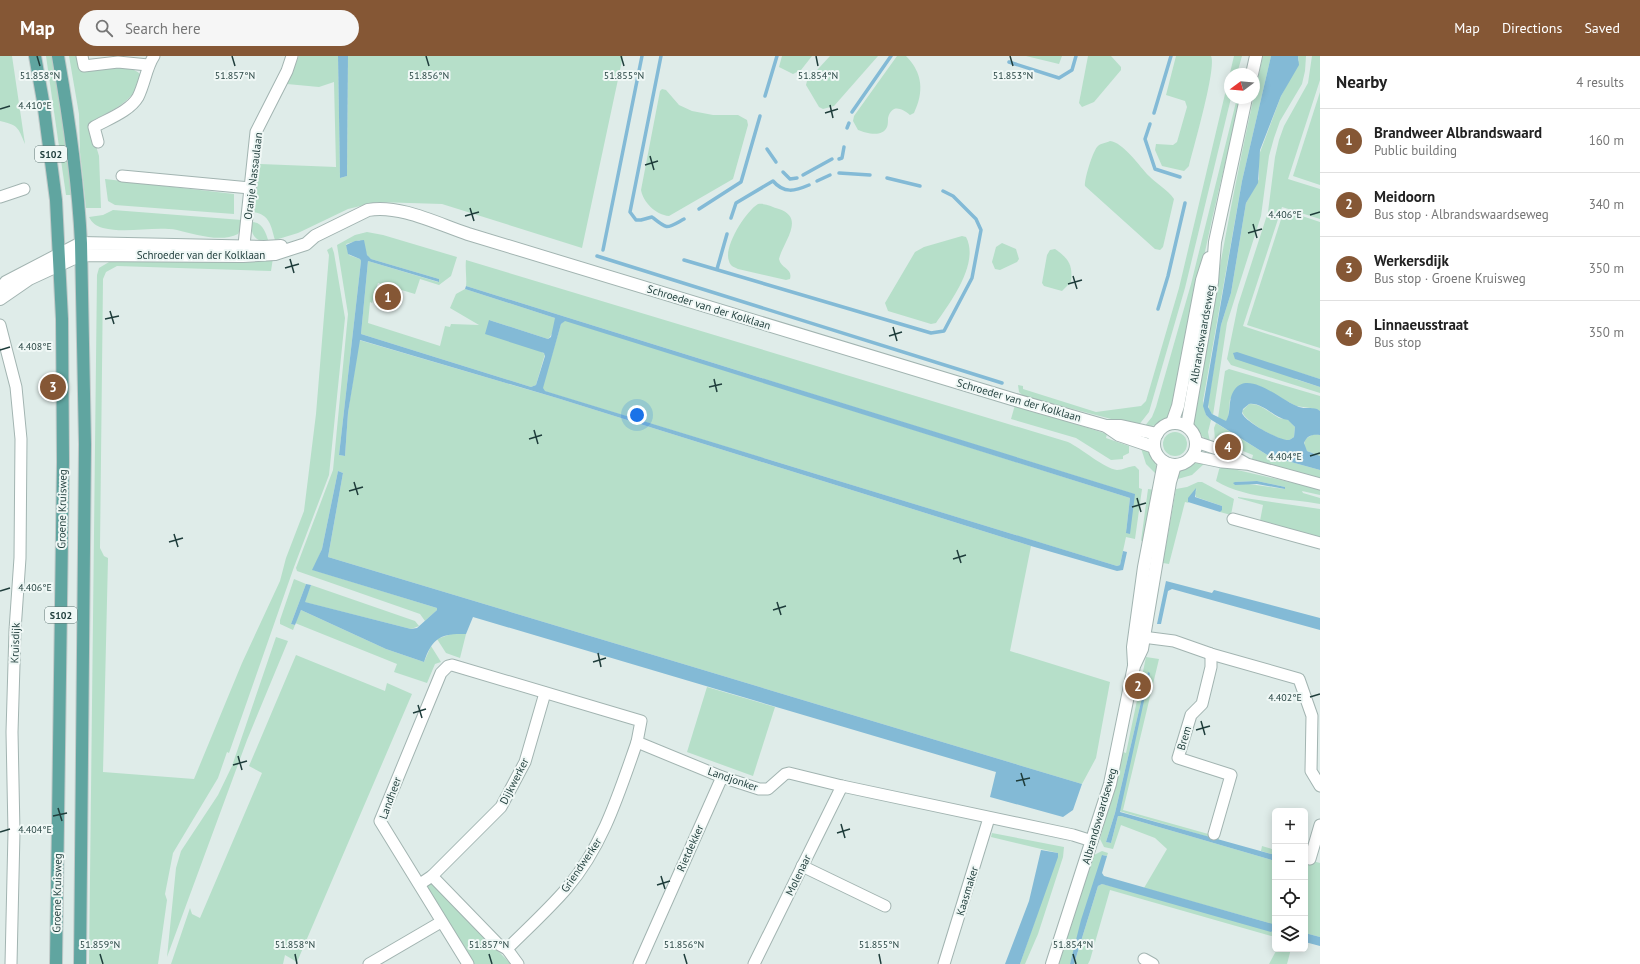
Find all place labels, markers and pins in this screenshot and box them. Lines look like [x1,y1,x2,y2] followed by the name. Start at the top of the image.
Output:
[375,282,401,312] pin: 1
[40,372,66,402] pin: 3
[1215,432,1241,462] pin: 4
[1125,671,1151,701] pin: 2

